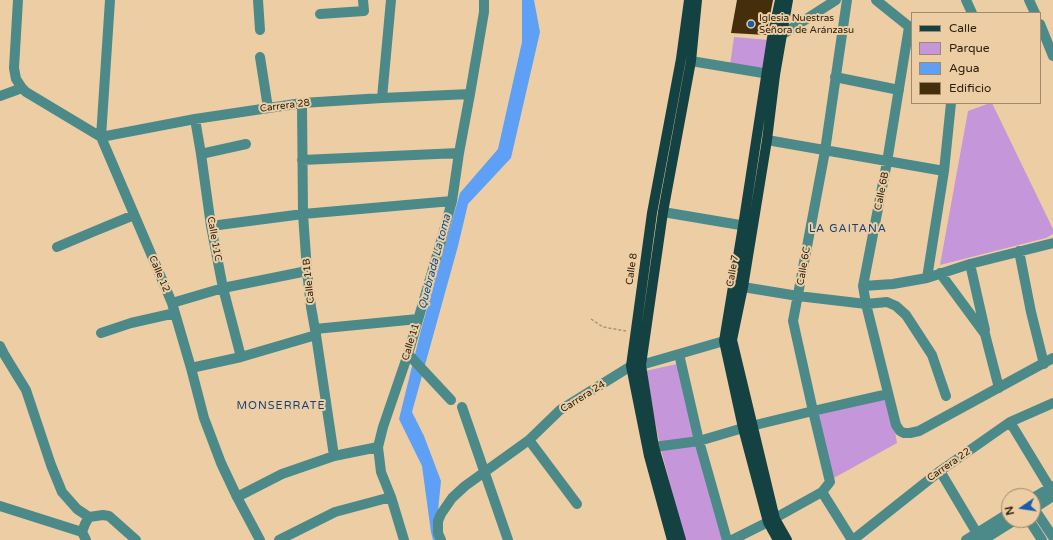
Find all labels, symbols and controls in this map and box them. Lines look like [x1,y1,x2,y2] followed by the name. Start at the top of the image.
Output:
[759,12,854,36] place label: Iglesia Nuestras Señora de Aránzasu
[911,12,1041,104] legend
[746,19,756,29] marker: Iglesia Nuestras Señora de Aránzasu
[949,21,977,35] text: Calle
[949,41,990,55] text: Parque
[949,61,979,75] text: Agua
[949,81,991,95] text: Edificio
[259,97,311,115] street label: Carrera 28
[872,171,892,211] street label: Calle 6B
[416,213,454,311] water label: Quebrada La toma
[204,216,224,262] street label: Calle 11C
[809,222,887,236] district label: LA GAITANA
[795,246,813,286] street label: Calle 6C
[624,252,640,286] street label: Calle 8
[146,254,172,294] street label: Calle 12
[724,254,742,288] street label: Calle 7
[301,258,317,304] street label: Calle 11B
[400,322,422,362] street label: Calle 11
[558,379,608,415] street label: Carrera 24
[236,399,326,413] district label: MONSERRATE
[925,446,973,484] street label: Carrera 22
[1001,488,1041,528] north arrow
[1002,505,1017,516] text: N

